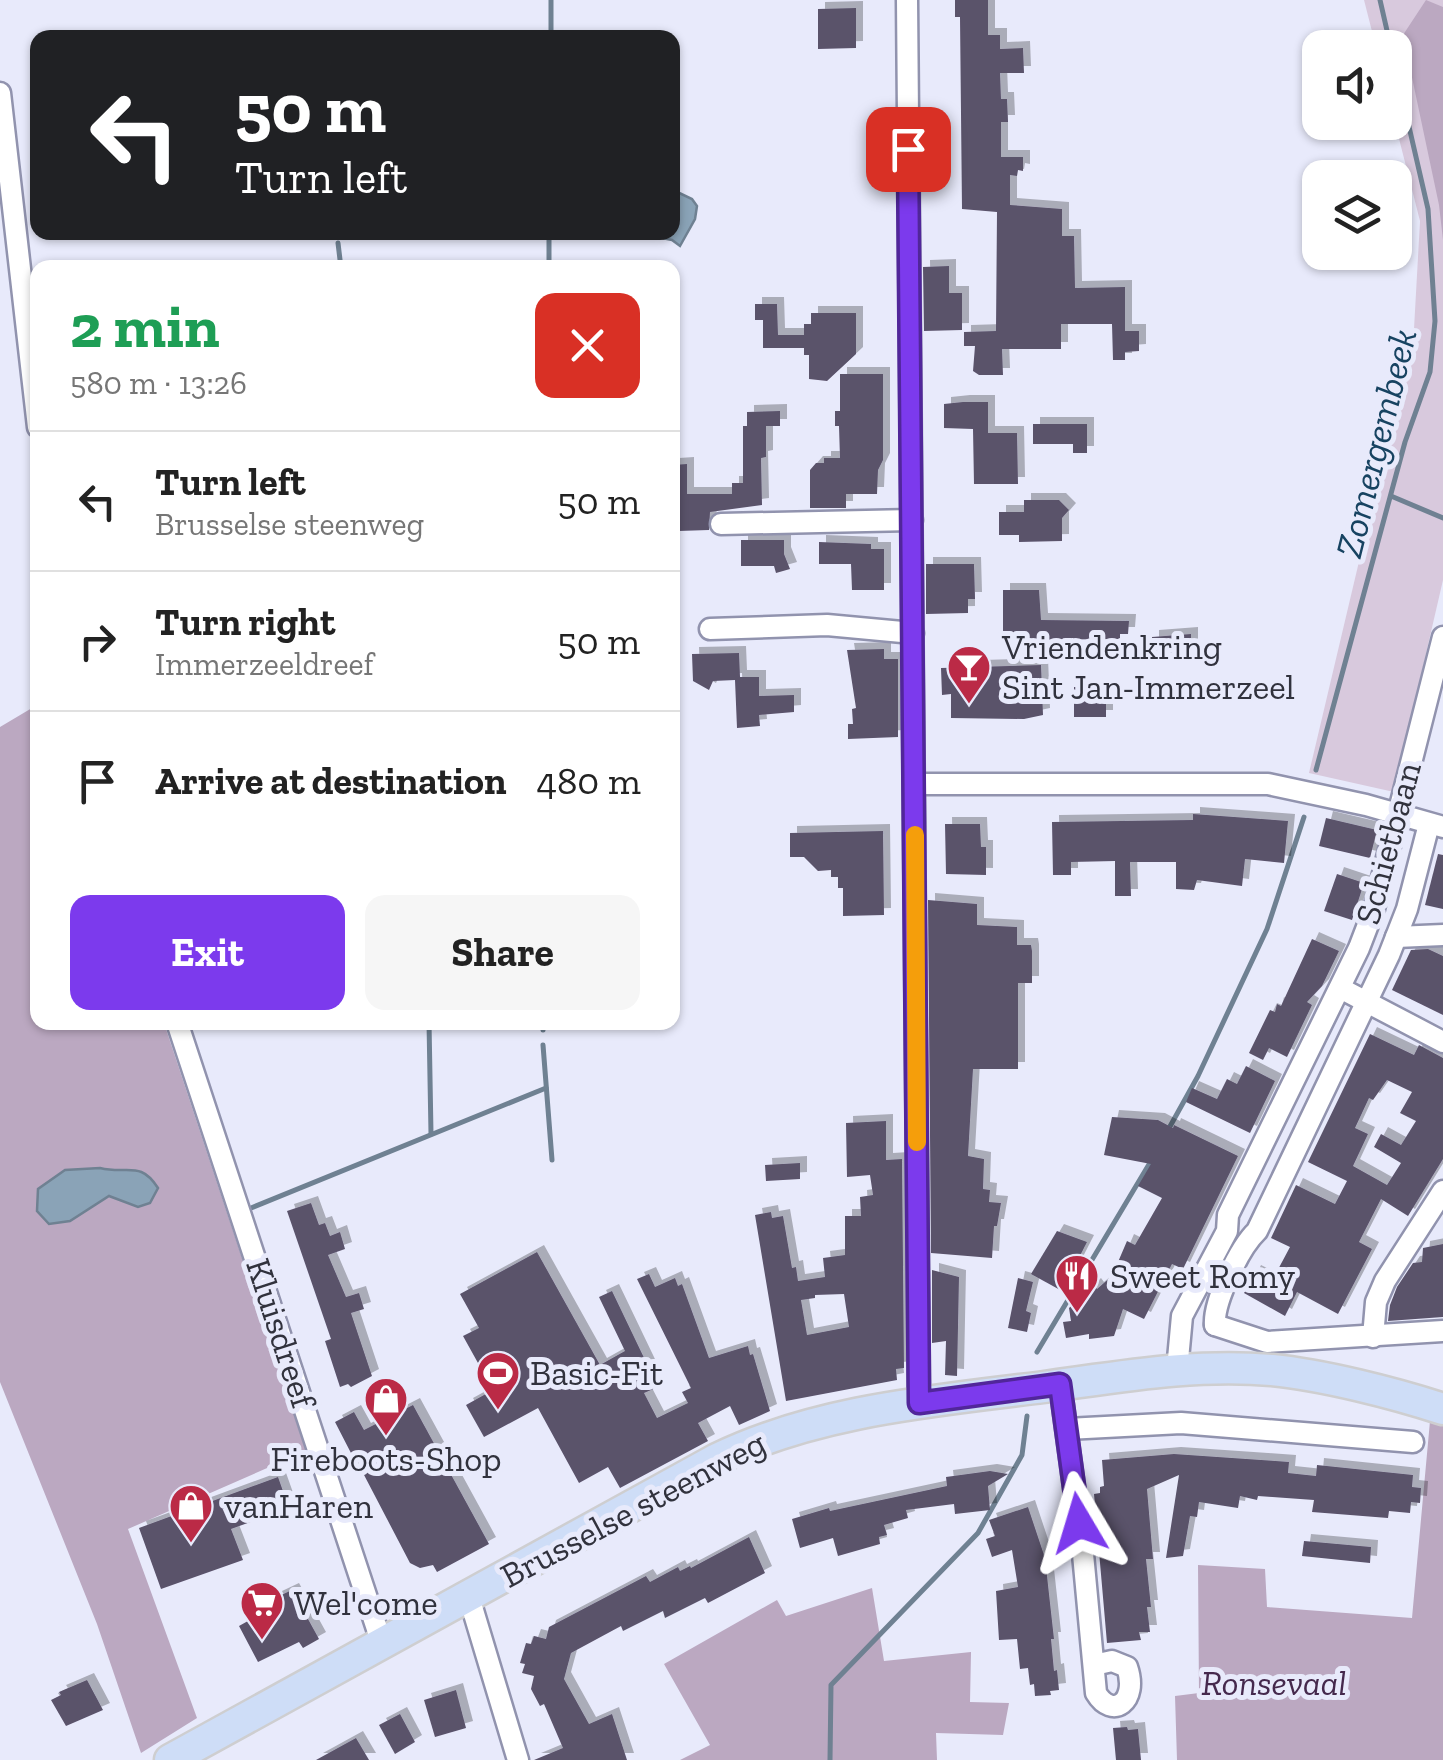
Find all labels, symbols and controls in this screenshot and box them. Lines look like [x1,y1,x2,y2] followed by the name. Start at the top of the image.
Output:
[1302,30,1412,270] map controls
[1302,30,1412,140] button: sound
[235,66,386,150] text: 50 m
[70,70,200,200] icon: left
[866,107,951,192] pin
[881,122,936,177] icon: arrive
[235,151,407,205] text: Turn left
[1302,160,1412,270] button: layers
[70,290,220,362] text: 2 min
[535,293,640,398] button: close
[1325,324,1427,562] water label: Zomergembeek
[70,364,247,402] text: 580 m · 13:26
[155,459,306,505] text: Turn left
[70,474,125,529] icon: left
[557,478,640,524] text: 50 m
[155,505,424,543] text: Brusselse steenweg
[155,599,335,645] text: Turn right
[70,614,125,669] icon: right
[557,618,640,664] text: 50 m
[1001,626,1295,708] place label: Vriendenkring Sint Jan-Immerzeel
[946,644,992,705] bar icon: Vriendenkring Sint Jan-Immerzeel
[155,645,374,683] text: Immerzeeldreef
[70,754,125,809] icon: arrive
[1346,757,1430,929] street label: Schietbaan
[155,758,506,804] text: Arrive at destination
[536,758,641,804] text: 480 m
[70,895,345,1010] button: Exit
[365,895,640,1010] button: Share
[237,1253,326,1416] street label: Kluisdreef
[1054,1253,1100,1314] restaurant icon: Sweet Romy
[1110,1255,1295,1297] place label: Sweet Romy
[475,1350,521,1411] sports icon: Basic-Fit
[530,1352,663,1394] place label: Basic-Fit
[363,1376,409,1437] shop icon: Fireboots-Shop
[493,1421,773,1597] street label: Brusselse steenweg
[270,1438,502,1480] place label: Fireboots-Shop
[1027,1471,1131,1575] position arrow
[168,1483,214,1544] shop icon: vanHaren
[224,1485,373,1527] place label: vanHaren
[239,1580,285,1641] supermarket icon: Wel'come
[294,1582,438,1624] place label: Wel'come
[1201,1662,1347,1704] park label: Ronsevaal

